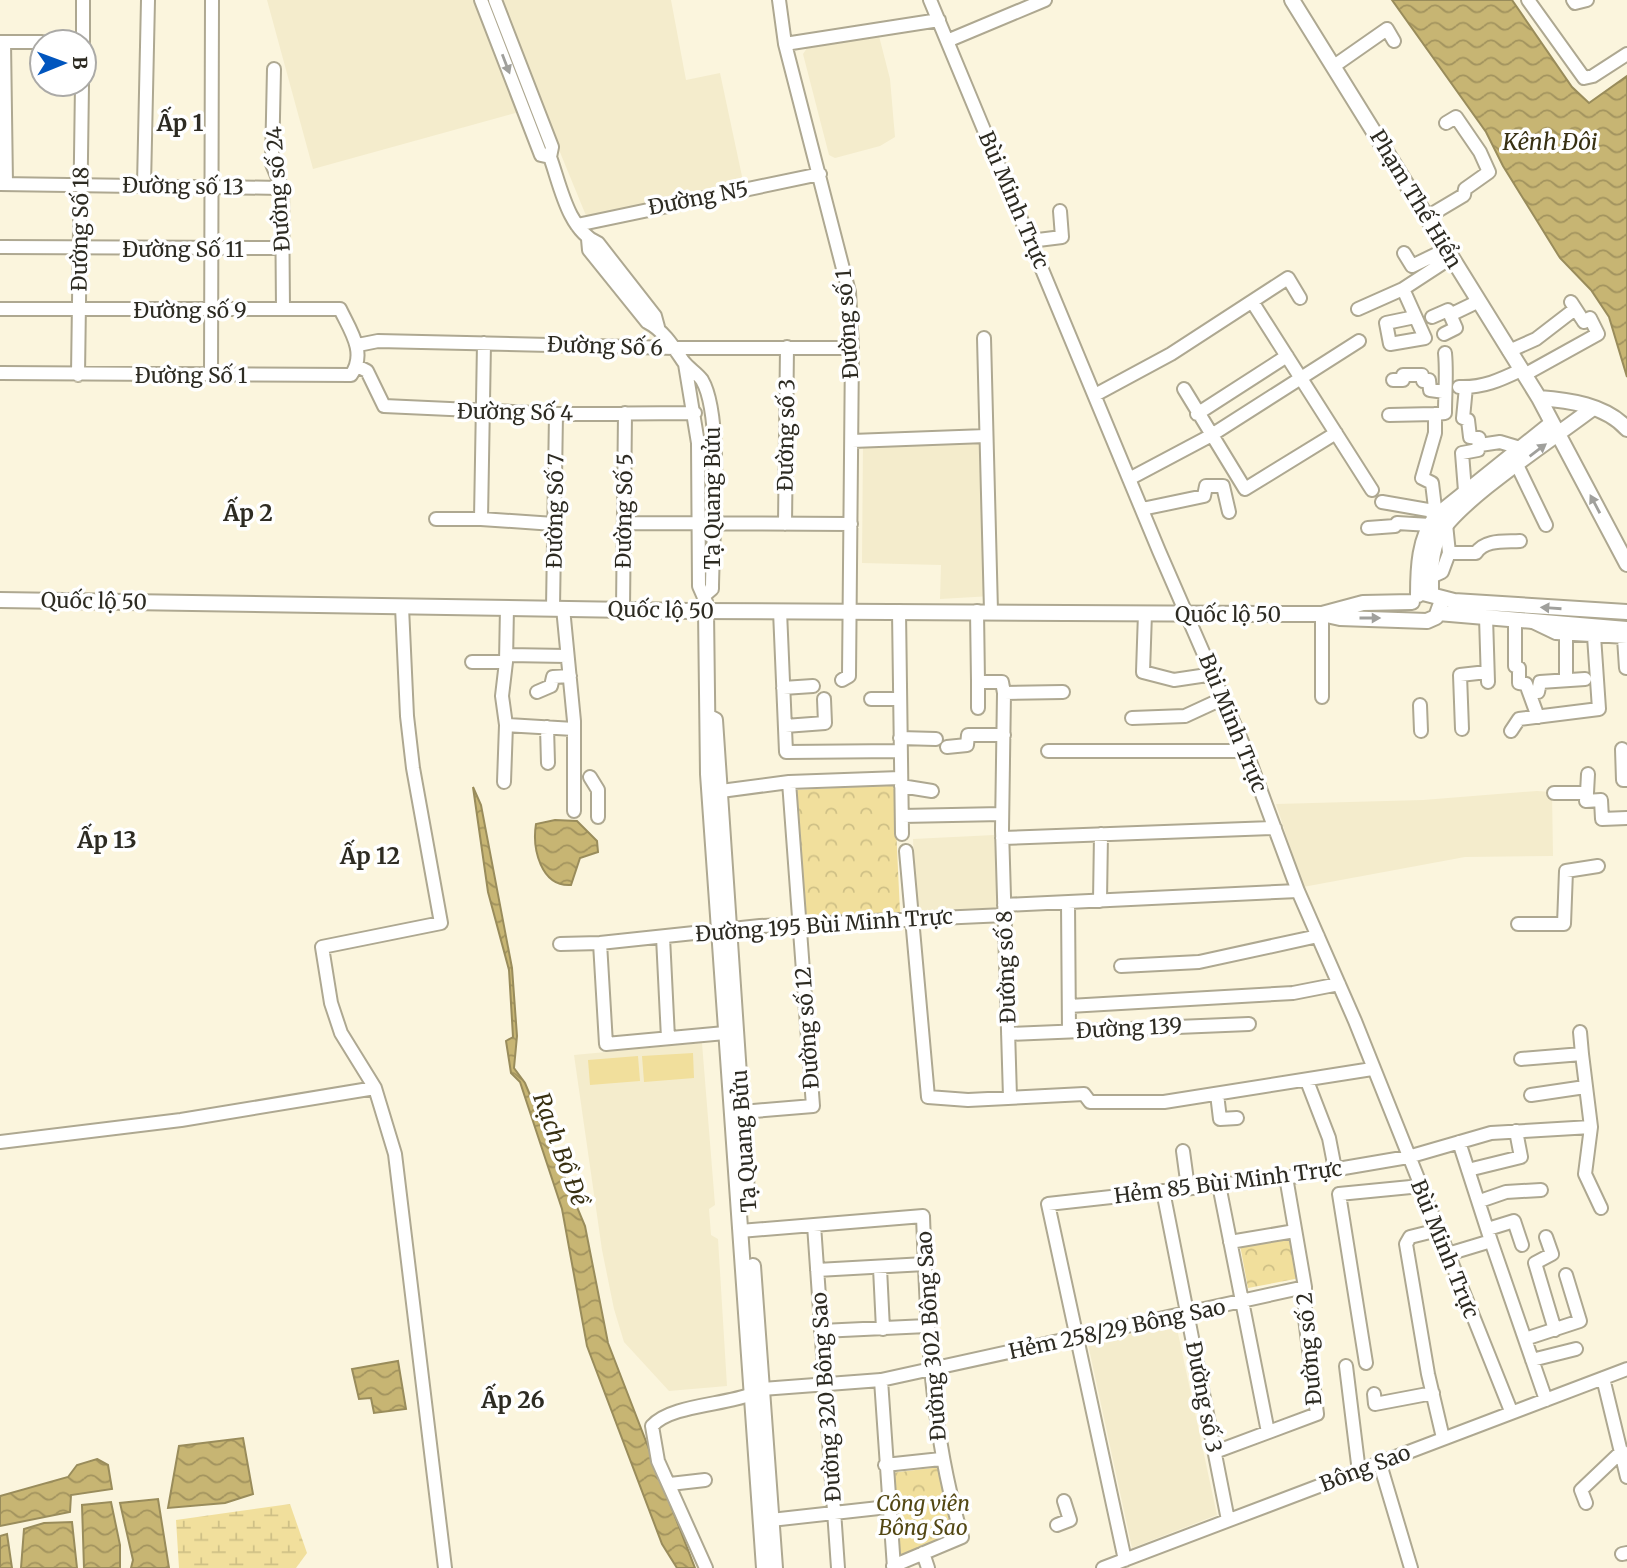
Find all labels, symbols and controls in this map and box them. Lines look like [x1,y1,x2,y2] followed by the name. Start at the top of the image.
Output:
[28,28,98,98] north arrow
[501,53,512,74] one-way arrow
[68,56,92,70] text: B
[156,106,204,137] district label: Ấp 1
[1364,124,1469,273] street label: Phạm Thế Hiển
[260,125,296,253] street label: Đường số 24
[973,127,1055,273] street label: Bùi Minh Trực
[1501,127,1598,156] water label: Kênh Đôi
[65,166,95,292] street label: Đường Số 18
[122,171,244,201] street label: Đường số 13
[646,175,750,221] street label: Đường N5
[122,236,244,263] street label: Đường Số 11
[830,268,864,380] street label: Đường số 1
[133,297,247,324] street label: Đường số 9
[547,330,663,362] street label: Đường Số 6
[135,362,247,389] street label: Đường Số 1
[772,378,800,492] street label: Đường số 3
[457,397,573,427] street label: Đường Số 4
[699,426,726,570] street label: Tạ Quang Bửu
[1529,443,1547,457] one-way arrow
[540,453,570,569] street label: Đường Số 7
[609,453,639,569] street label: Đường Số 5
[1590,494,1601,514] one-way arrow
[222,496,273,527] district label: Ấp 2
[41,587,147,615] street label: Quốc lộ 50
[608,596,714,624] street label: Quốc lộ 50
[1175,601,1281,628] street label: Quốc lộ 50
[1540,602,1562,613] one-way arrow
[1359,613,1381,624] one-way arrow
[1193,650,1273,796] street label: Bùi Minh Trực
[76,823,137,854] district label: Ấp 13
[339,839,400,870] district label: Ấp 12
[694,903,954,947] street label: Đường 195 Bùi Minh Trực
[991,910,1021,1024] street label: Đường số 8
[789,966,825,1090] street label: Đường số 12
[1075,1012,1183,1044] street label: Đường 139
[726,1069,762,1213] street label: Tạ Quang Bửu
[527,1088,596,1212] water label: Rạch Bồ Đề
[1113,1155,1343,1209] street label: Hẻm 85 Bùi Minh Trực
[1405,1176,1485,1322] street label: Bùi Minh Trực
[910,1230,952,1442] street label: Đường 302 Bông Sao
[805,1291,847,1503] street label: Đường 320 Bông Sao
[1291,1291,1327,1407] street label: Đường số 2
[1006,1293,1228,1365] street label: Hẻm 258/29 Bông Sao
[1180,1339,1228,1455] street label: Đường số 3
[480,1383,545,1414] district label: Ấp 26
[1316,1438,1414,1498] street label: Bông Sao
[876,1490,970,1541] park label: Công viên Bông Sao

